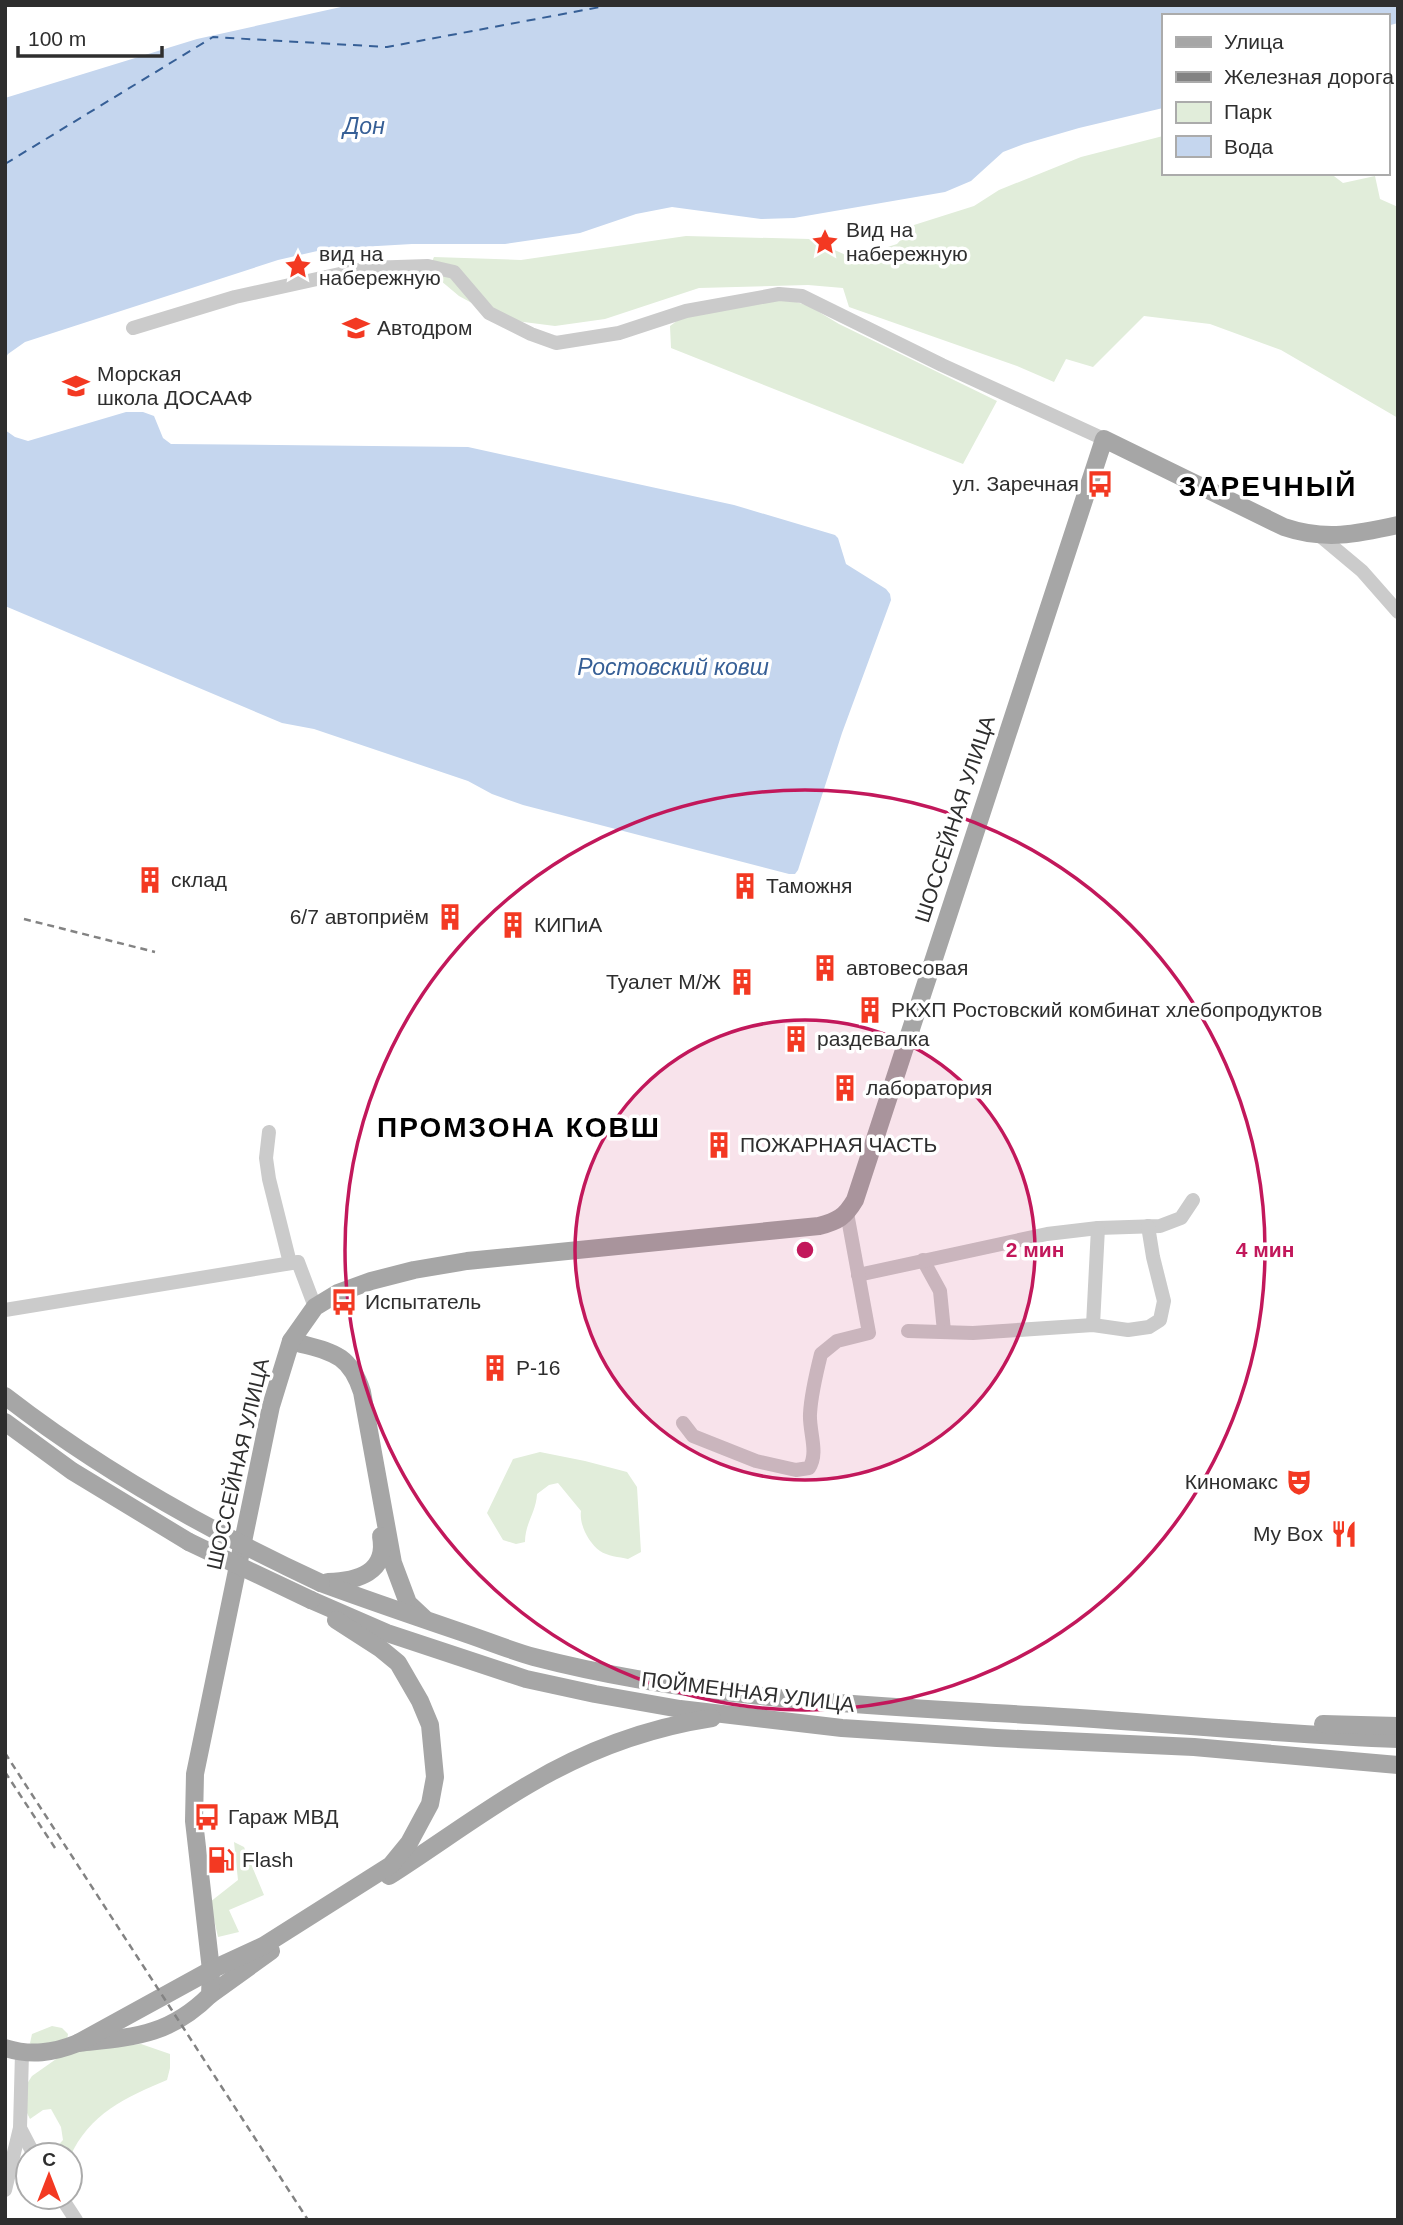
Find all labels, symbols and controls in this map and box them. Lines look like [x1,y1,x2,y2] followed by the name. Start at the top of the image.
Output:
[18,14,161,58] scale bar
[1162,14,1389,175] legend
[28,27,86,50] text: 100 m
[1224,30,1284,53] text: Улица
[1224,65,1394,88] text: Железная дорога
[1224,100,1272,123] text: Парк
[340,113,385,139] water label: Дон
[1224,135,1273,158] text: Вода
[846,218,968,265] place label: Вид на набережную
[810,227,840,257] place icon: Вид на набережную
[319,242,441,289] place label: вид на набережную
[283,251,313,281] place icon: вид на набережную
[341,313,371,343] school or university icon: Автодром
[377,316,472,339] place label: Автодром
[97,362,253,409] place label: Морская школа ДОСААФ
[61,371,91,401] school or university icon: Морская школа ДОСААФ
[1085,469,1115,499] bus stop icon: ул. Заречная
[1179,470,1357,502] district label: ЗАРЕЧНЫЙ
[952,472,1079,495] place label: ул. Заречная
[577,654,769,680] water label: Ростовский ковш
[910,712,999,925] street label: ШОССЕЙНАЯ УЛИЦА
[135,865,165,895] building icon: склад
[171,868,227,891] place label: склад
[730,871,760,901] building icon: Таможня
[766,874,852,897] place label: Таможня
[435,902,465,932] building icon: 6/7 автоприём
[290,905,429,928] place label: 6/7 автоприём
[498,910,528,940] building icon: КИПиА
[534,913,602,936] place label: КИПиА
[810,953,840,983] building icon: автовесовая
[846,956,968,979] place label: автовесовая
[727,967,757,997] building icon: Туалет М/Ж
[606,970,722,993] place label: Туалет М/Ж
[855,995,885,1025] building icon: РКХП Ростовский комбинат хлебопродуктов
[891,998,1322,1021] place label: РКХП Ростовский комбинат хлебопродуктов
[781,1024,811,1054] building icon: раздевалка
[817,1027,930,1050] place label: раздевалка
[830,1073,860,1103] building icon: лаборатория
[866,1076,992,1099] place label: лаборатория
[377,1112,661,1143] district label: ПРОМЗОНА КОВШ
[704,1130,734,1160] building icon: ПОЖАРНАЯ ЧАСТЬ
[740,1133,937,1156] place label: ПОЖАРНАЯ ЧАСТЬ
[793,1238,817,1262] centre of rings
[1006,1238,1064,1261] text: 2 мин
[1236,1238,1294,1261] text: 4 мин
[329,1287,359,1317] bus stop icon: Испытатель
[365,1290,481,1313] place label: Испытатель
[480,1353,510,1383] building icon: Р-16
[202,1356,273,1572] street label: ШОССЕЙНАЯ УЛИЦА
[516,1356,560,1379] place label: Р-16
[1284,1467,1314,1497] theatre icon: Киномакс
[1185,1470,1278,1493] place label: Киномакс
[1329,1519,1359,1549] restaurant icon: My Box
[1253,1522,1323,1545] place label: My Box
[640,1667,856,1716] street label: ПОЙМЕННАЯ УЛИЦА
[192,1802,222,1832] bus stop icon: Гараж МВД
[228,1805,338,1828] place label: Гараж МВД
[206,1845,236,1875] fuel station icon: Flash
[242,1848,293,1871] place label: Flash
[14,2141,84,2211] north arrow
[42,2149,56,2170] text: С

